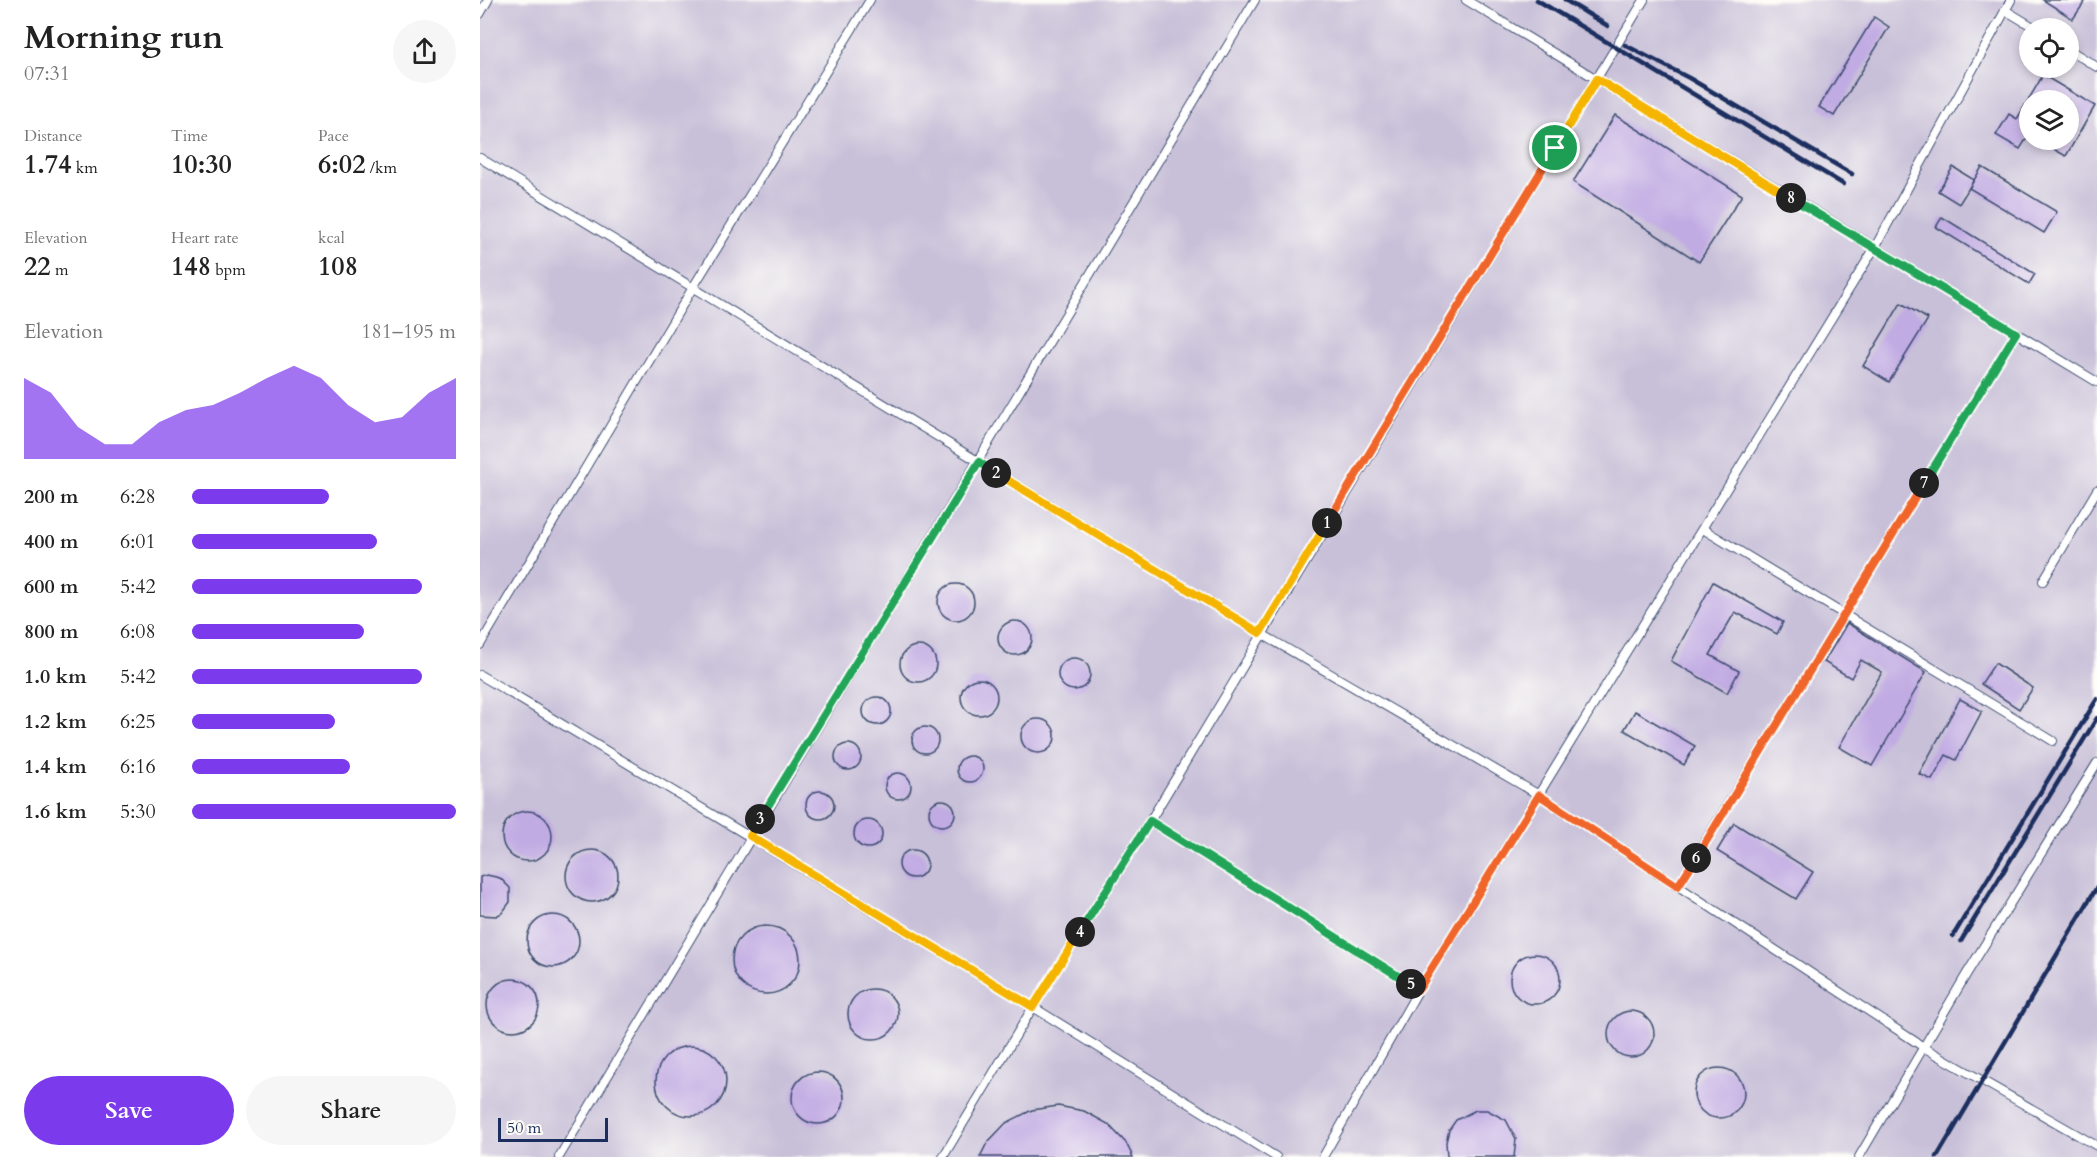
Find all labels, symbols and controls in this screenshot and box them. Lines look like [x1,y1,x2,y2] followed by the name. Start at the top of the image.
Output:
[24,15,224,60] text: Morning run
[2019,18,2079,150] map controls
[2019,18,2079,78] button: locate
[393,20,456,83] button: share
[24,60,70,87] text: 07:31
[2019,90,2079,150] button: layers
[1529,122,1580,173] pin
[24,125,82,147] text: Distance
[171,125,208,147] text: Time
[318,125,349,147] text: Pace
[1538,131,1571,164] icon: arrive
[24,147,72,182] text: 1.74
[171,147,232,182] text: 10:30
[318,147,366,182] text: 6:02
[72,157,98,179] text: km
[366,157,397,179] text: /km
[1776,183,1806,213] pin: 8
[1787,187,1795,209] text: 8
[24,227,88,249] text: Elevation
[171,227,239,249] text: Heart rate
[318,227,345,249] text: kcal
[24,249,51,284] text: 22
[171,249,211,284] text: 148
[318,249,358,284] text: 108
[51,259,68,281] text: m
[211,259,246,281] text: bpm
[24,318,103,345] text: Elevation
[361,318,456,345] text: 181–195 m
[981,458,1011,488] pin: 2
[992,462,1000,484] text: 2
[1909,468,1939,498] pin: 7
[1920,472,1928,494] text: 7
[24,483,79,510] text: 200 m
[120,483,156,510] text: 6:28
[1312,508,1342,538] pin: 1
[1323,512,1331,534] text: 1
[24,528,79,555] text: 400 m
[120,528,156,555] text: 6:01
[24,573,79,600] text: 600 m
[120,573,156,600] text: 5:42
[24,618,79,645] text: 800 m
[120,618,156,645] text: 6:08
[24,663,87,690] text: 1.0 km
[120,663,156,690] text: 5:42
[24,708,87,735] text: 1.2 km
[120,708,156,735] text: 6:25
[24,753,87,780] text: 1.4 km
[120,753,156,780] text: 6:16
[24,798,87,825] text: 1.6 km
[120,798,156,825] text: 5:30
[745,804,775,834] pin: 3
[756,808,764,830] text: 3
[1681,843,1711,873] pin: 6
[1692,847,1700,869] text: 6
[1065,917,1095,947] pin: 4
[1076,921,1084,943] text: 4
[1396,969,1426,999] pin: 5
[1407,973,1415,995] text: 5
[24,1076,234,1145] button: Save
[246,1076,456,1145] button: Share
[498,1115,608,1142] scale bar
[507,1117,541,1139] text: 50 m

